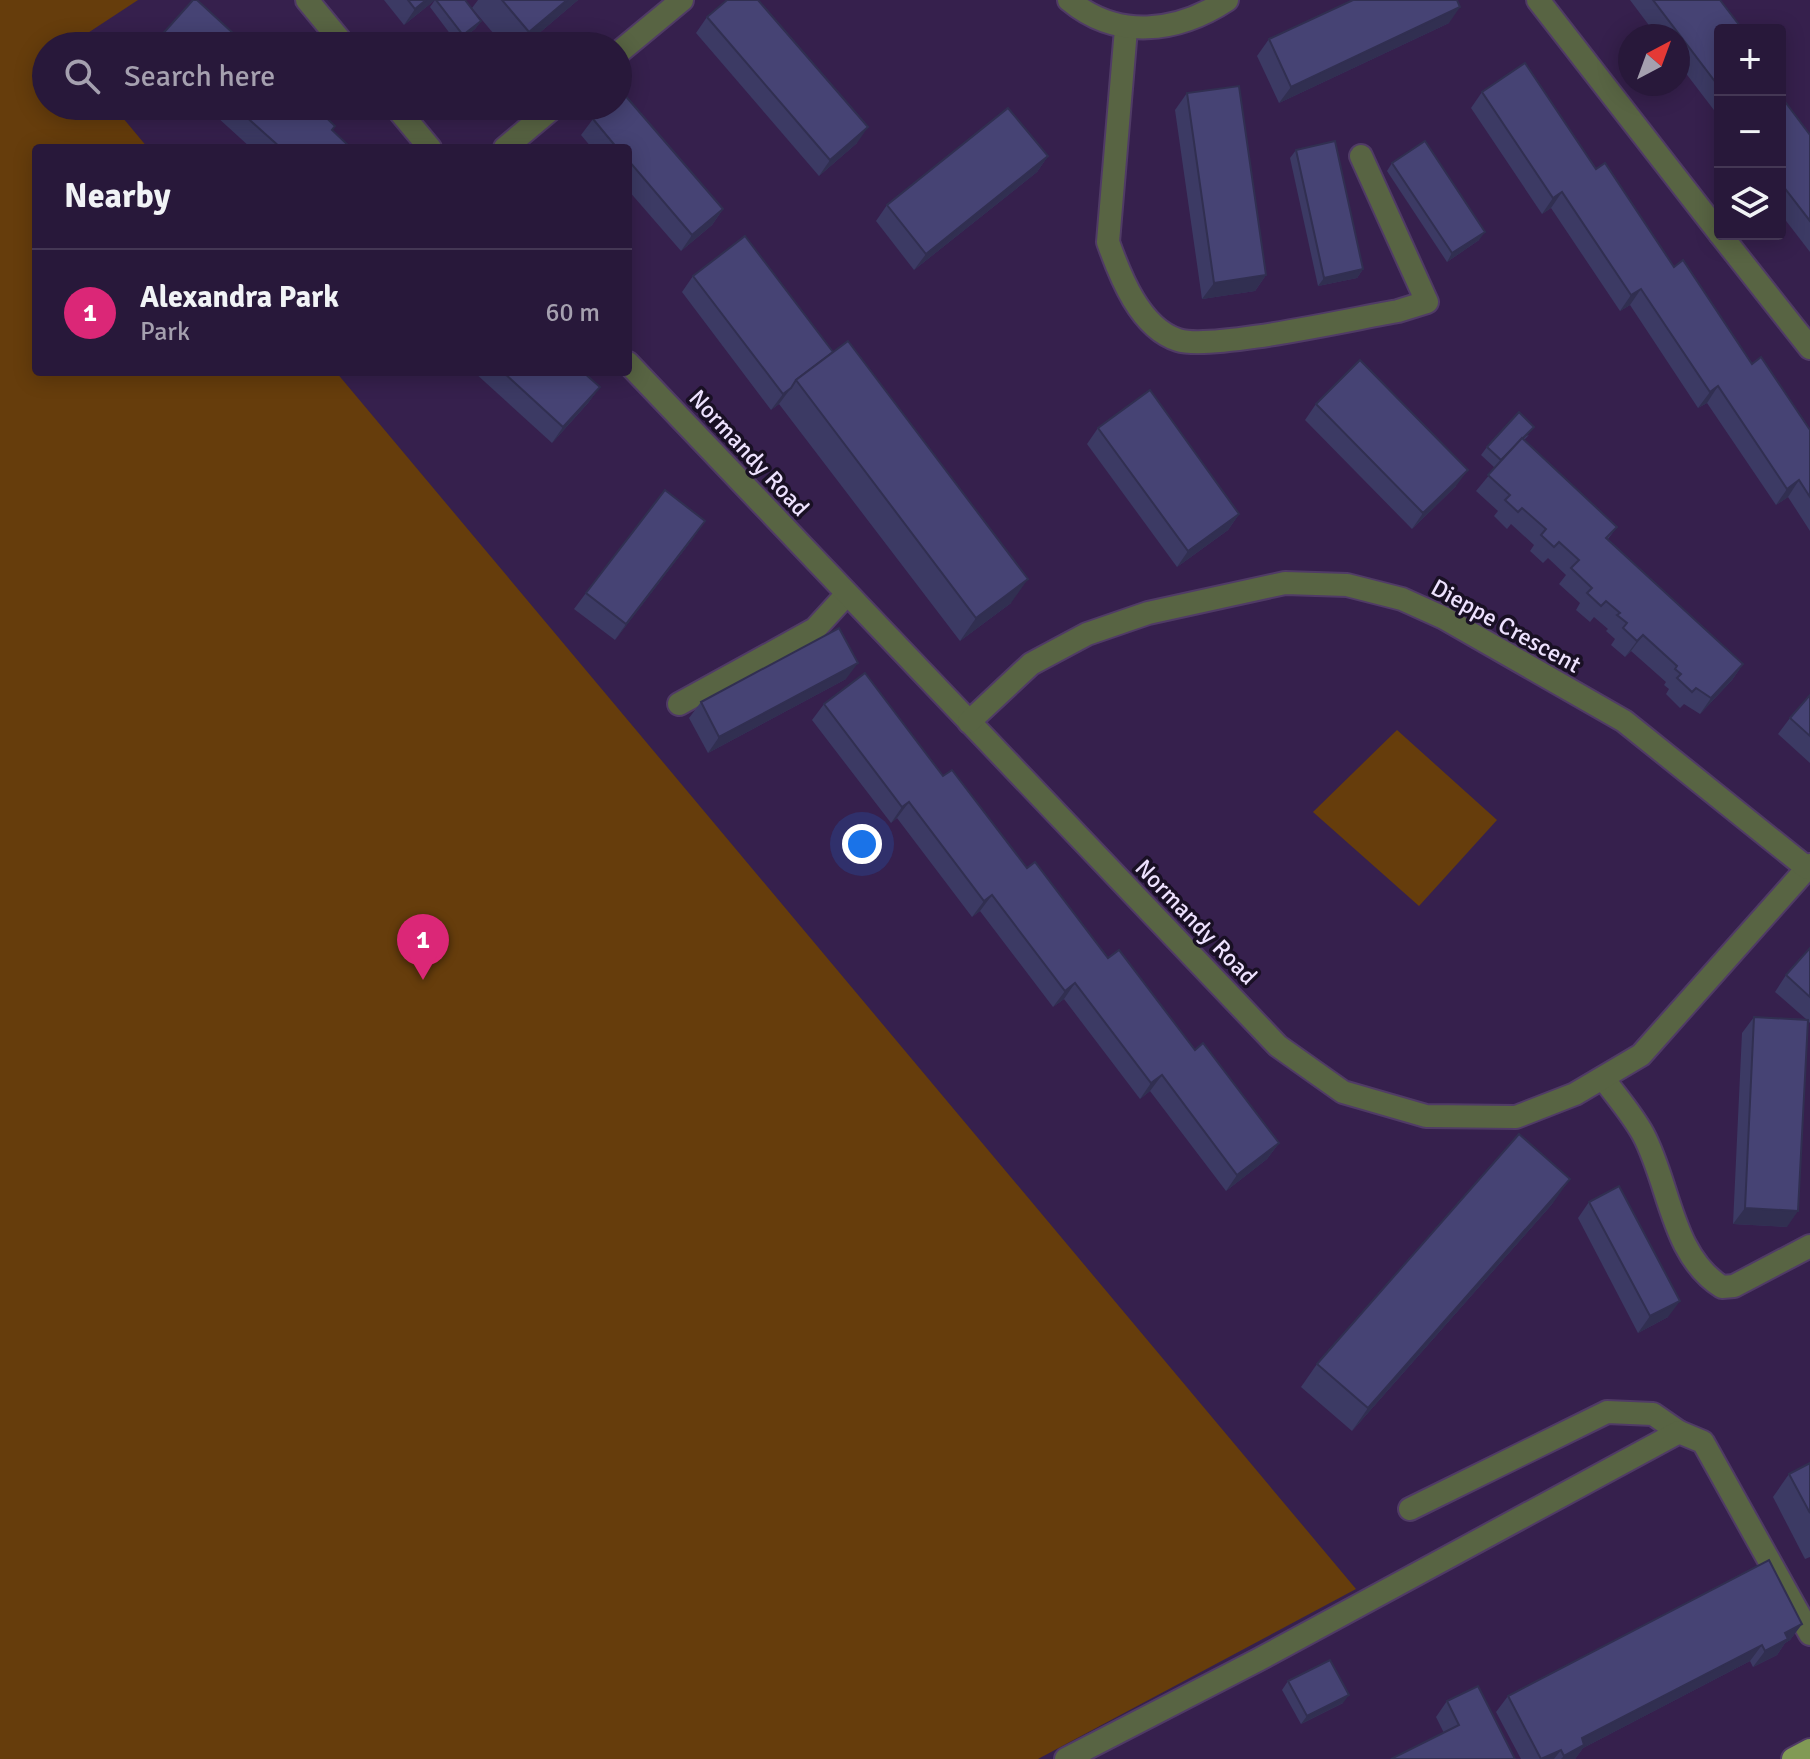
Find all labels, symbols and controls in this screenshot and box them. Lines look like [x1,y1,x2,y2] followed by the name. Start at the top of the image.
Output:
[1618,24,1690,96] north arrow
[1714,24,1786,240] map controls
[1714,24,1786,96] button: +
[32,32,632,120] search box
[60,54,104,98] icon: search
[124,58,275,95] text: Search here
[1714,96,1786,168] button: −
[1714,168,1786,240] button: layers
[64,175,171,217] text: Nearby
[140,279,339,316] text: Alexandra Park
[83,297,97,329] text: 1
[545,297,600,329] text: 60 m
[140,316,190,348] text: Park
[683,383,815,523] street label: Normandy Road
[1426,572,1586,680] street label: Dieppe Crescent
[842,824,882,864] your location
[1129,853,1263,991] street label: Normandy Road
[397,914,449,980] pin: 1

